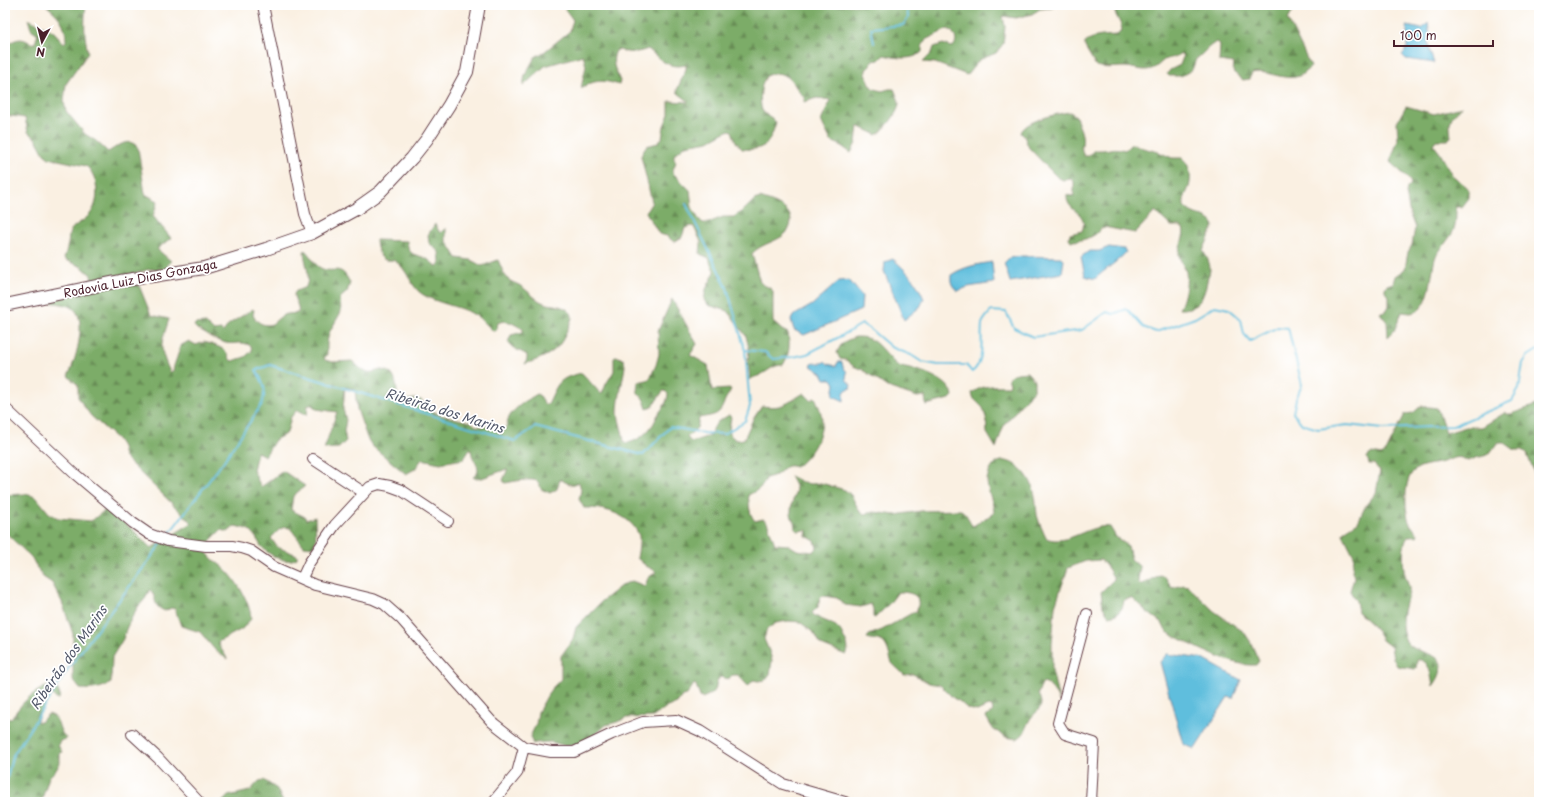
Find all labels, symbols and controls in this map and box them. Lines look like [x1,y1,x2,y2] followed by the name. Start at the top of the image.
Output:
[22,22,62,62] north arrow
[1394,22,1493,48] scale bar
[1400,26,1437,44] text: 100 m
[35,43,46,61] text: N
[62,254,219,302] street label: Rodovia Luiz Dias Gonzaga
[383,383,508,437] water label: Ribeirão dos Marins
[25,600,112,713] water label: Ribeirão dos Marins

